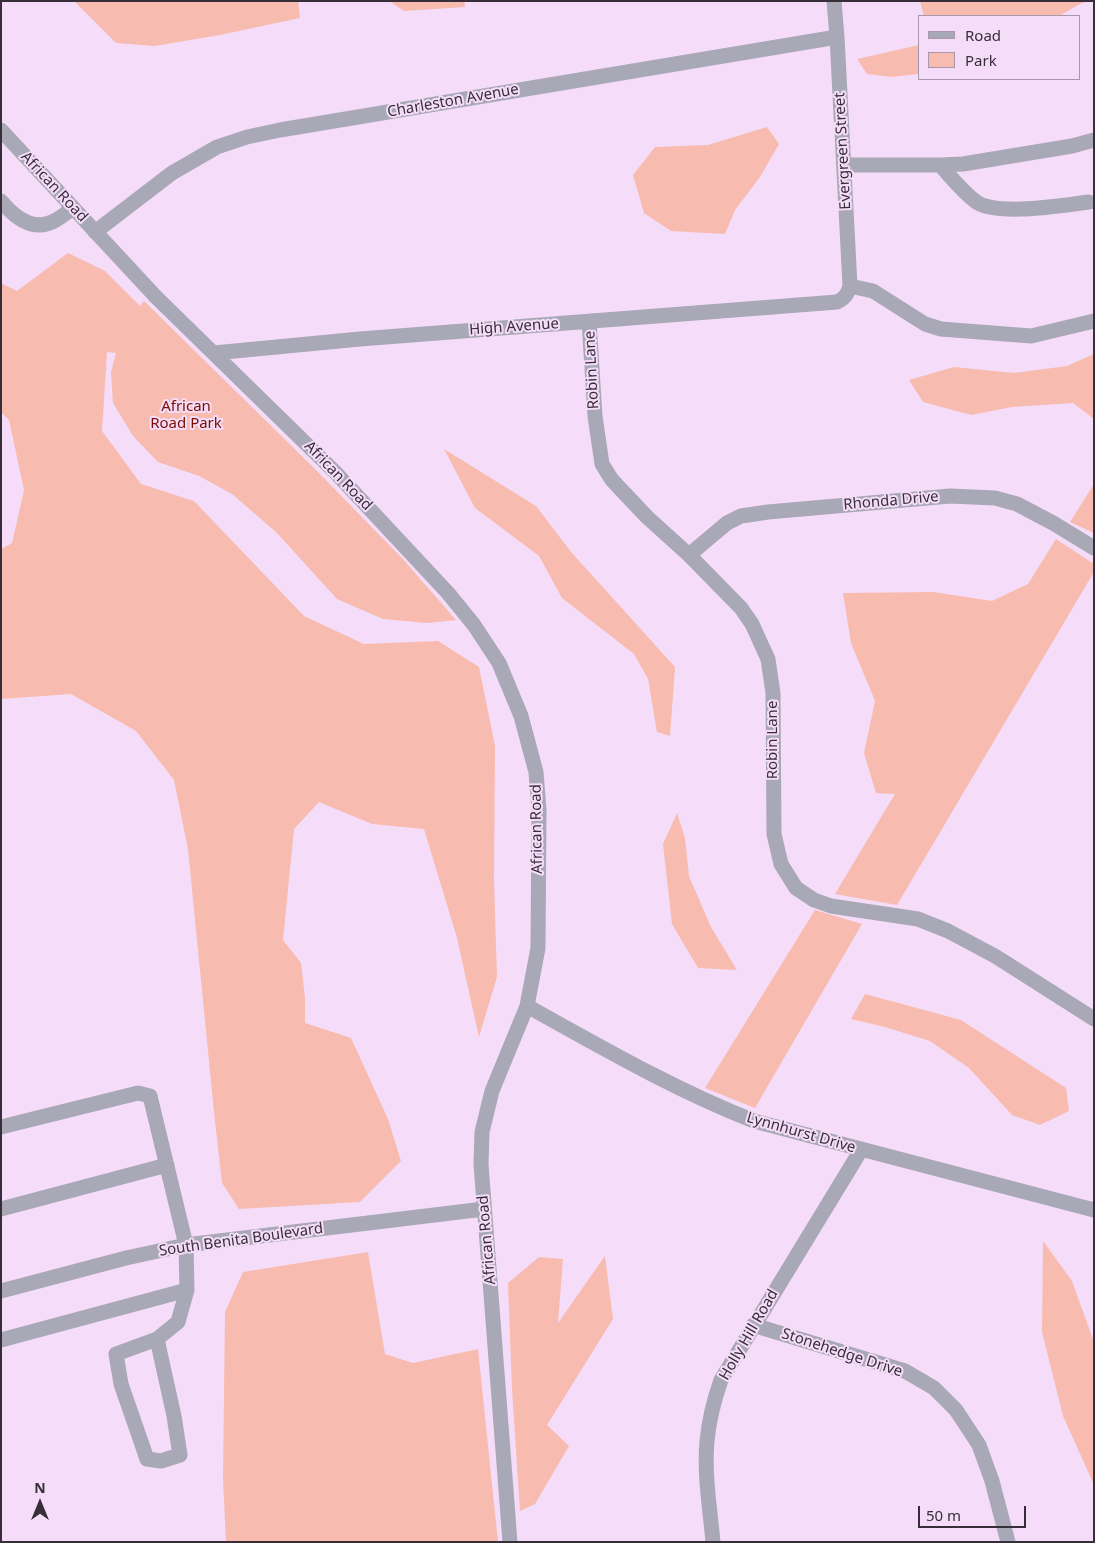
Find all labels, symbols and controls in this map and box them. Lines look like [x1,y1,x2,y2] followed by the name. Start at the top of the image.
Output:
[918,15,1080,80] legend
[965,25,1001,45] text: Road
[965,50,997,70] text: Park
[386,81,520,121] street label: Charleston Avenue
[831,92,855,210] street label: Evergreen Street
[17,148,91,226] street label: African Road
[468,315,560,339] street label: High Avenue
[581,330,603,410] street label: Robin Lane
[150,398,222,433] park label: African Road Park
[300,438,376,514] street label: African Road
[843,488,939,514] street label: Rhonda Drive
[764,701,782,779] street label: Robin Lane
[527,784,547,874] street label: African Road
[745,1109,857,1157] street label: Lynnhurst Drive
[474,1195,500,1285] street label: African Road
[158,1220,324,1260] street label: South Benita Boulevard
[716,1286,782,1384] street label: Holly Hill Road
[779,1325,905,1381] street label: Stonehedge Drive
[15,1478,65,1528] north arrow
[34,1478,46,1497] text: N
[920,1496,1028,1528] scale bar
[926,1505,961,1525] text: 50 m

